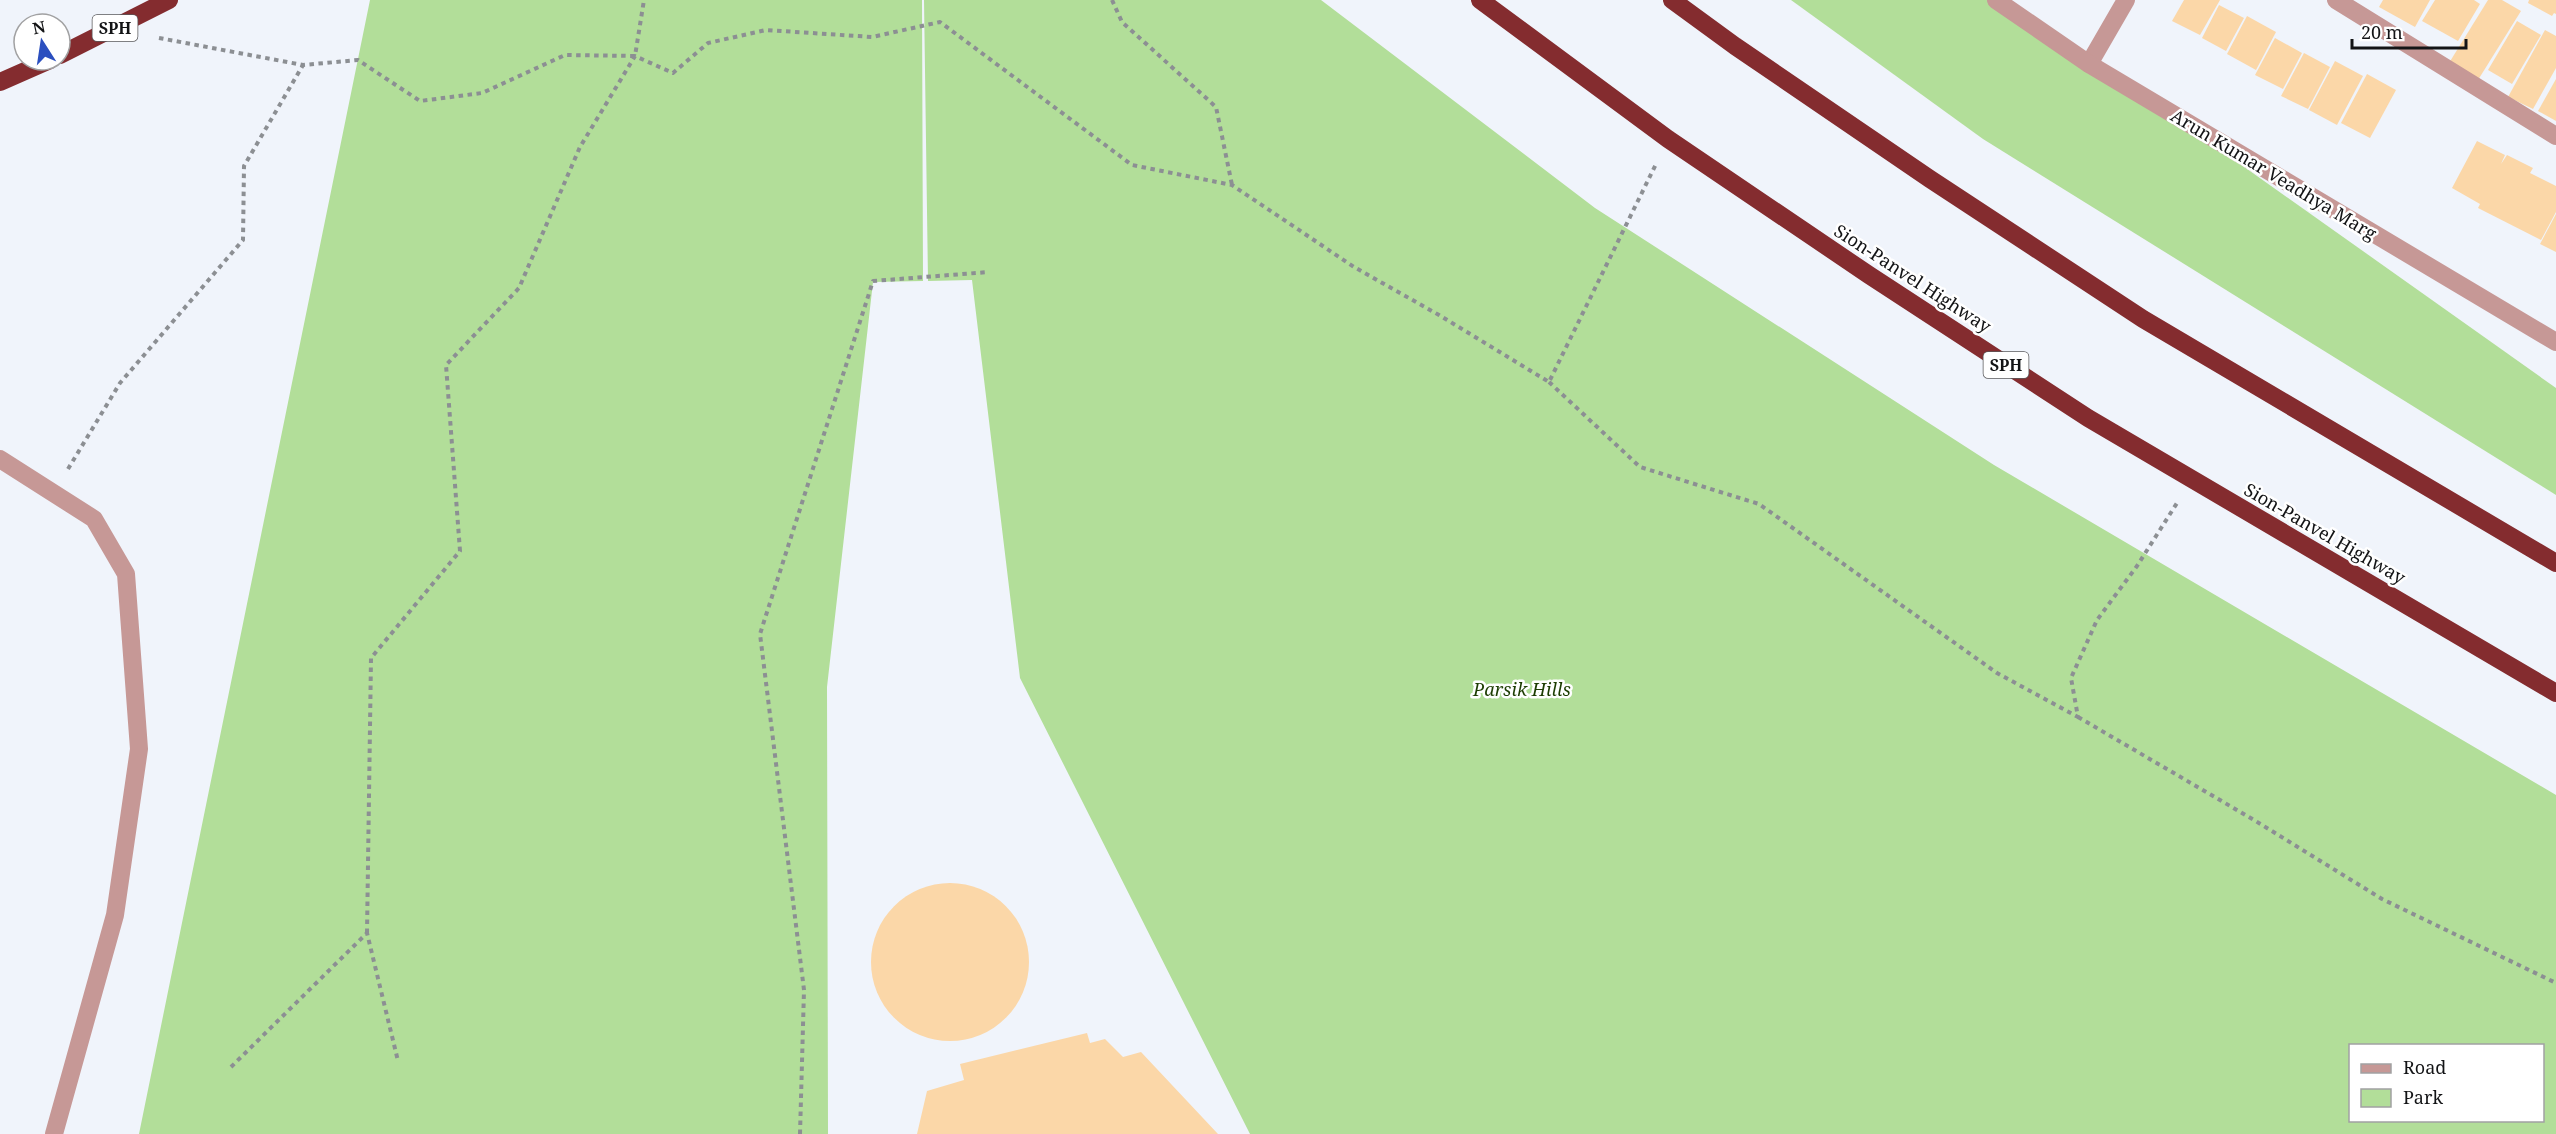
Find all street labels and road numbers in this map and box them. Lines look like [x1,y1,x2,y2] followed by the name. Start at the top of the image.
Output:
[92,15,138,41] road number: SPH
[2167,103,2382,245] street label: Arun Kumar Veadhya Marg
[1830,218,1997,338] street label: Sion-Panvel Highway
[1984,352,2028,378] road number: SPH
[2240,477,2411,589] street label: Sion-Panvel Highway

